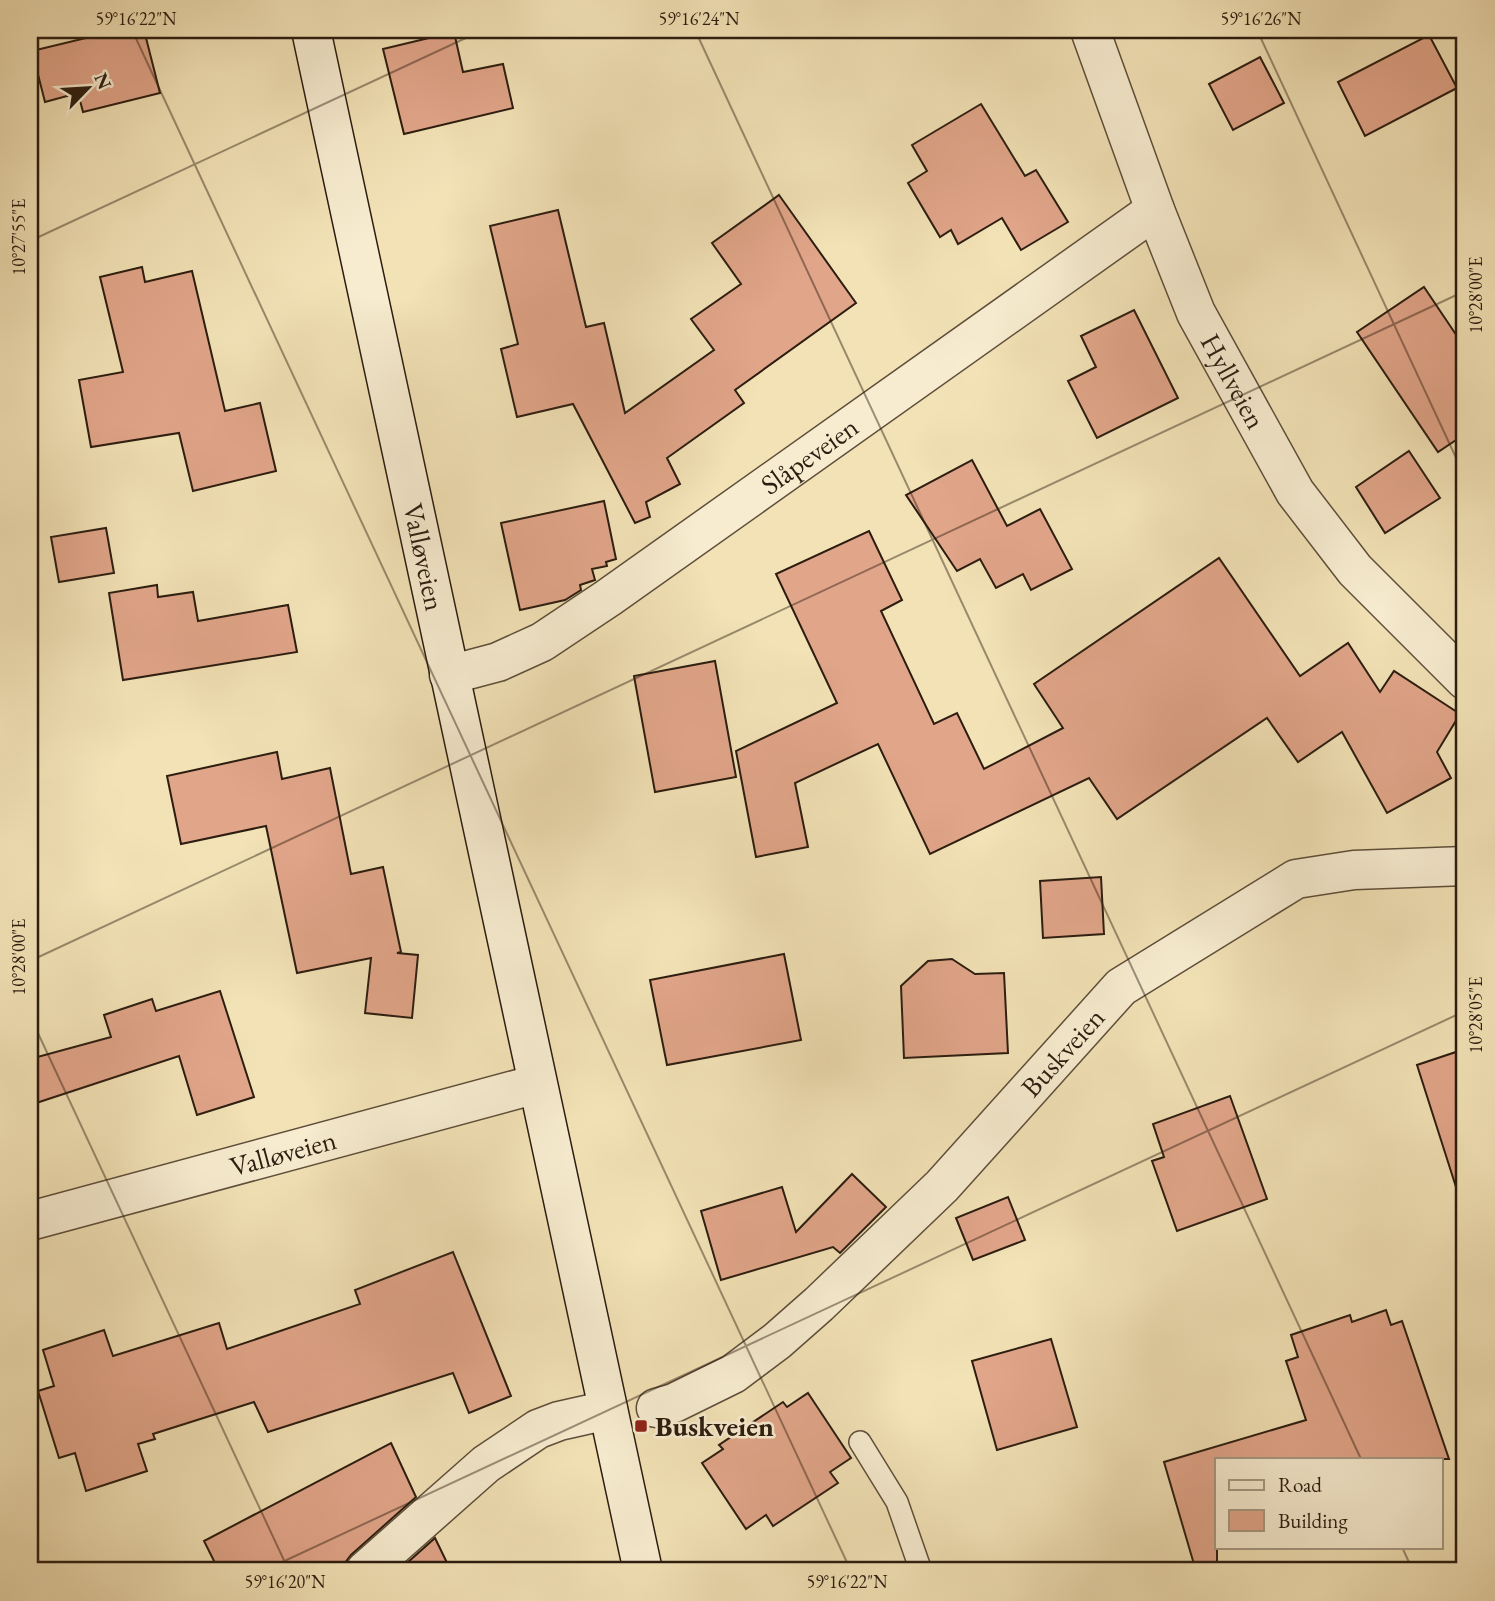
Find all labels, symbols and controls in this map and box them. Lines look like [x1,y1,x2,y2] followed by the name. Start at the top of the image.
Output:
[96,7,177,30] text: 59°16'22"N
[659,7,740,30] text: 59°16'24"N
[1221,7,1302,30] text: 59°16'26"N
[52,52,122,122] north arrow
[88,69,118,94] text: N
[7,199,30,275] text: 10°27'55"E
[1464,257,1487,333] text: 10°28'00"E
[1193,327,1275,435] street label: Hyllveien
[753,408,865,502] street label: Slåpeveien
[395,500,454,614] street label: Valløveien
[7,919,30,995] text: 10°28'00"E
[1464,977,1487,1053] text: 10°28'05"E
[1013,1000,1112,1104] street label: Buskveien
[226,1121,340,1184] street label: Valløveien
[655,1408,774,1444] place label: Buskveien
[633,1418,649,1434] marker: Buskveien
[1215,1458,1442,1548] legend
[1278,1471,1322,1498] text: Road
[1278,1507,1348,1534] text: Building
[245,1570,326,1593] text: 59°16'20"N
[807,1570,888,1593] text: 59°16'22"N

